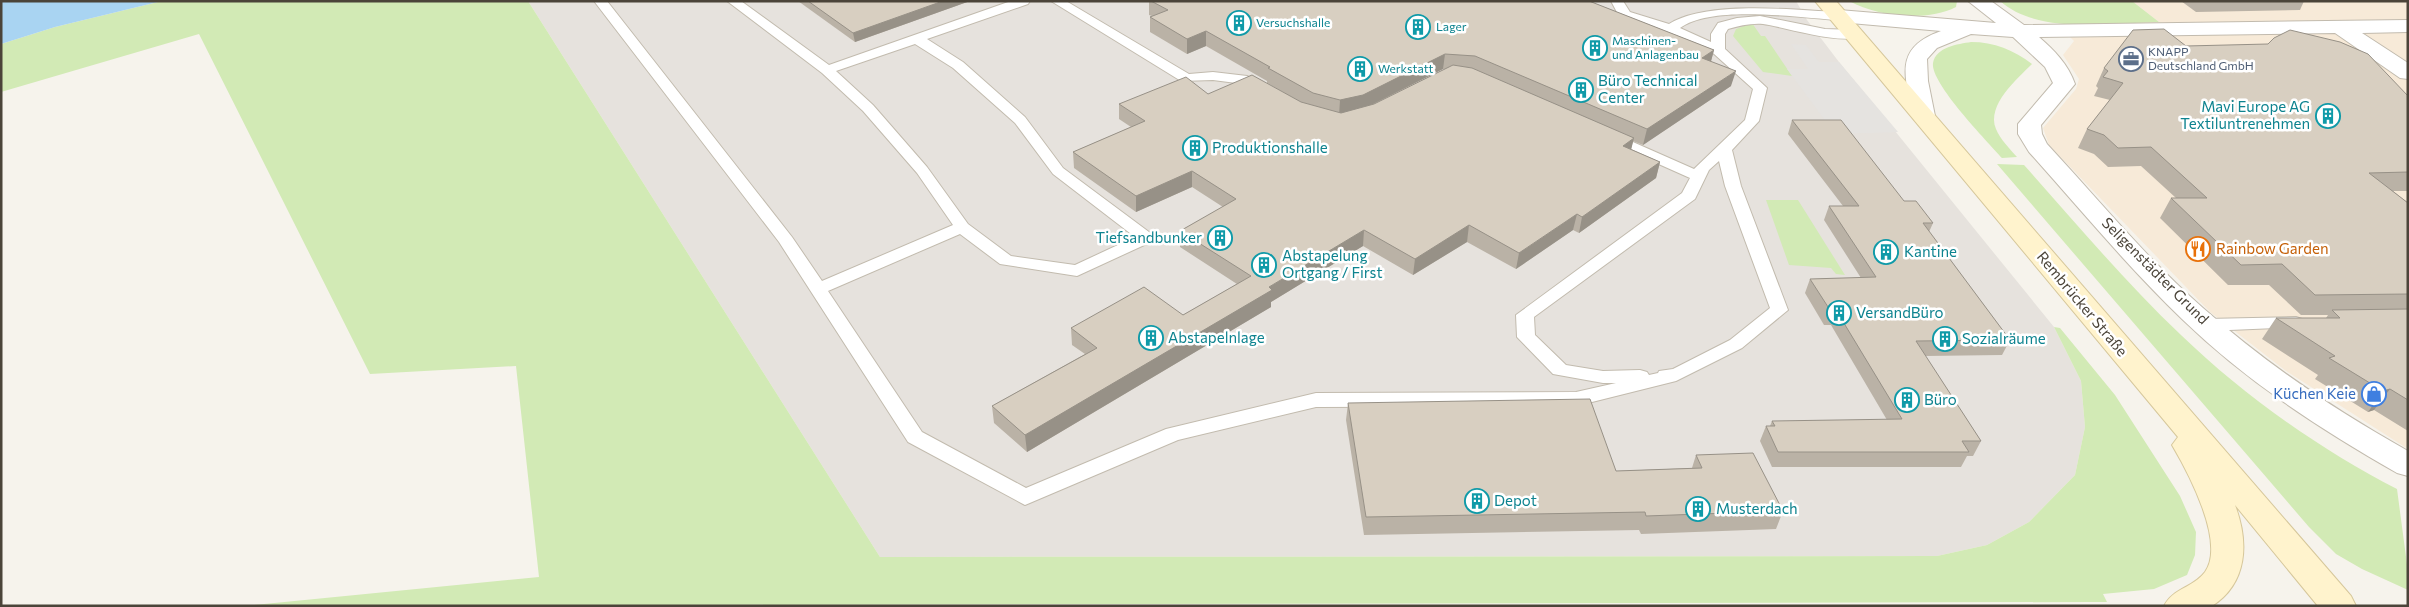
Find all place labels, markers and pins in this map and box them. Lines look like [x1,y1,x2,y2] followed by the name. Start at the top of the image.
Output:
[1226,10,1252,36] building icon: Versuchshalle
[1405,14,1431,40] building icon: Lager
[1256,15,1330,29] place label: Versuchshalle
[1436,19,1467,33] place label: Lager
[1612,33,1699,61] place label: Maschinen- und Anlagenbau
[1582,35,1608,61] building icon: Maschinen- und Anlagenbau
[2148,44,2254,72] place label: KNAPP Deutschland GmbH
[2118,46,2144,72] office icon: KNAPP Deutschland GmbH
[1347,56,1373,82] building icon: Werkstatt
[1378,61,1434,75] place label: Werkstatt
[1598,71,1698,106] place label: Büro Technical Center
[1568,77,1594,103] building icon: Büro Technical Center
[2180,97,2310,132] place label: Mavi Europe AG Textiluntrenehmen
[2315,103,2341,129] building icon: Mavi Europe AG Textiluntrenehmen
[1182,135,1208,161] building icon: Produktionshalle
[1212,138,1328,156] place label: Produktionshalle
[1207,225,1233,251] building icon: Tiefsandbunker
[1096,228,1202,246] place label: Tiefsandbunker
[2185,236,2211,262] restaurant icon: Rainbow Garden
[1873,239,1899,265] building icon: Kantine
[2216,239,2329,257] place label: Rainbow Garden
[1904,242,1957,260] place label: Kantine
[1282,246,1383,281] place label: Abstapelung Ortgang / First
[1251,252,1277,278] building icon: Abstapelung Ortgang / First
[1826,300,1852,326] building icon: VersandBüro
[1856,303,1944,321] place label: VersandBüro
[1138,325,1164,351] building icon: Abstapelnlage
[1932,326,1958,352] building icon: Sozialräume
[1168,328,1265,346] place label: Abstapelnlage
[1962,329,2046,347] place label: Sozialräume
[2361,381,2387,407] shop icon: Küchen Keie
[2273,384,2356,402] place label: Küchen Keie
[1894,387,1920,413] building icon: Büro
[1924,390,1957,408] place label: Büro
[1464,488,1490,514] building icon: Depot
[1494,491,1537,509] place label: Depot
[1685,496,1711,522] building icon: Musterdach
[1716,499,1798,517] place label: Musterdach

